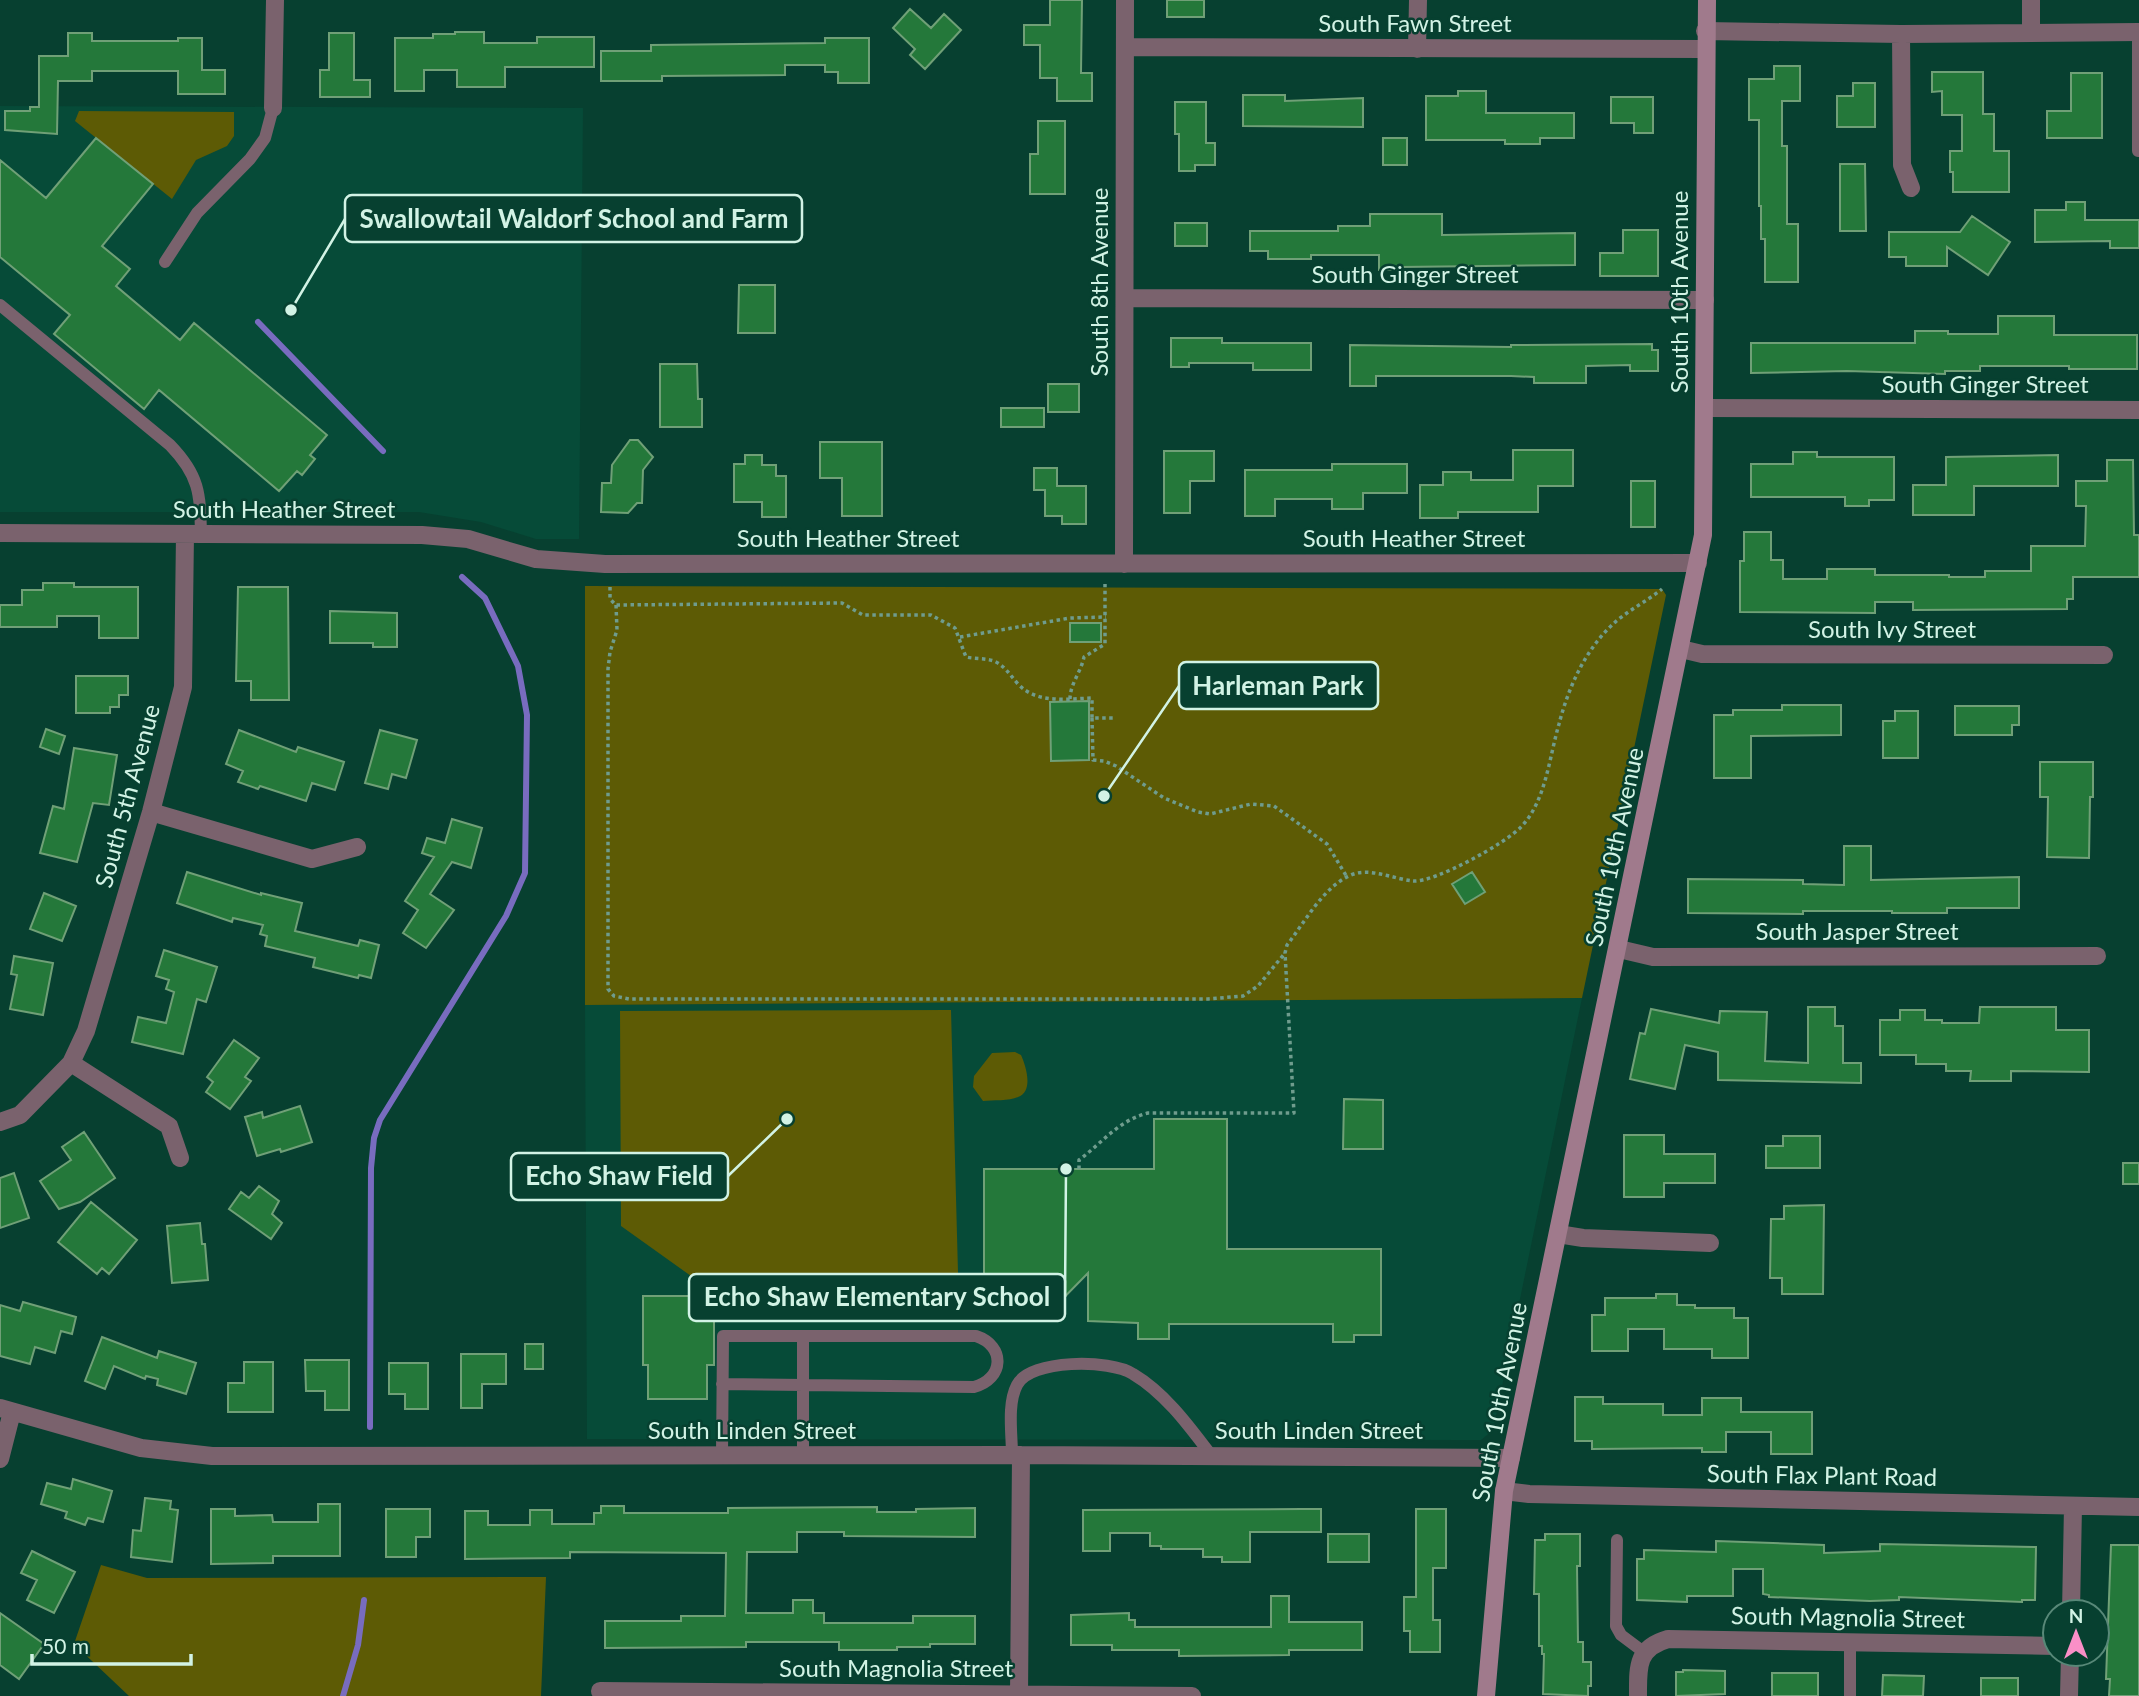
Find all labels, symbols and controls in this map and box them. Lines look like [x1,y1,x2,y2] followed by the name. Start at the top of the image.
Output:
[1318,8,1512,37] street label: South Fawn Street
[1084,188,1113,376] street label: South 8th Avenue
[1664,191,1693,393] street label: South 10th Avenue
[345,195,802,242] callout: Swallowtail Waldorf School and Farm
[360,202,788,234] text: Swallowtail Waldorf School and Farm
[1311,259,1519,288] street label: South Ginger Street
[1881,369,2089,398] street label: South Ginger Street
[173,494,396,523] street label: South Heather Street
[737,523,960,552] street label: South Heather Street
[1303,523,1526,552] street label: South Heather Street
[1808,614,1976,643] street label: South Ivy Street
[1179,662,1378,709] callout: Harleman Park
[1192,669,1364,701] text: Harleman Park
[88,701,165,891] street label: South 5th Avenue
[1578,745,1649,949] street label: South 10th Avenue
[1755,916,1959,945] street label: South Jasper Street
[511,1153,728,1200] callout: Echo Shaw Field
[525,1159,713,1191] text: Echo Shaw Field
[689,1274,1065,1321] callout: Echo Shaw Elementary School
[704,1280,1050,1312] text: Echo Shaw Elementary School
[1465,1299,1532,1504] street label: South 10th Avenue
[648,1415,857,1444] street label: South Linden Street
[1215,1415,1424,1444] street label: South Linden Street
[1707,1458,1937,1491] street label: South Flax Plant Road
[2041,1598,2111,1668] north arrow
[1731,1600,1966,1633] street label: South Magnolia Street
[2069,1604,2083,1627] text: N
[32,1622,191,1666] scale bar
[42,1633,89,1658] text: 50 m
[779,1653,1013,1682] street label: South Magnolia Street

